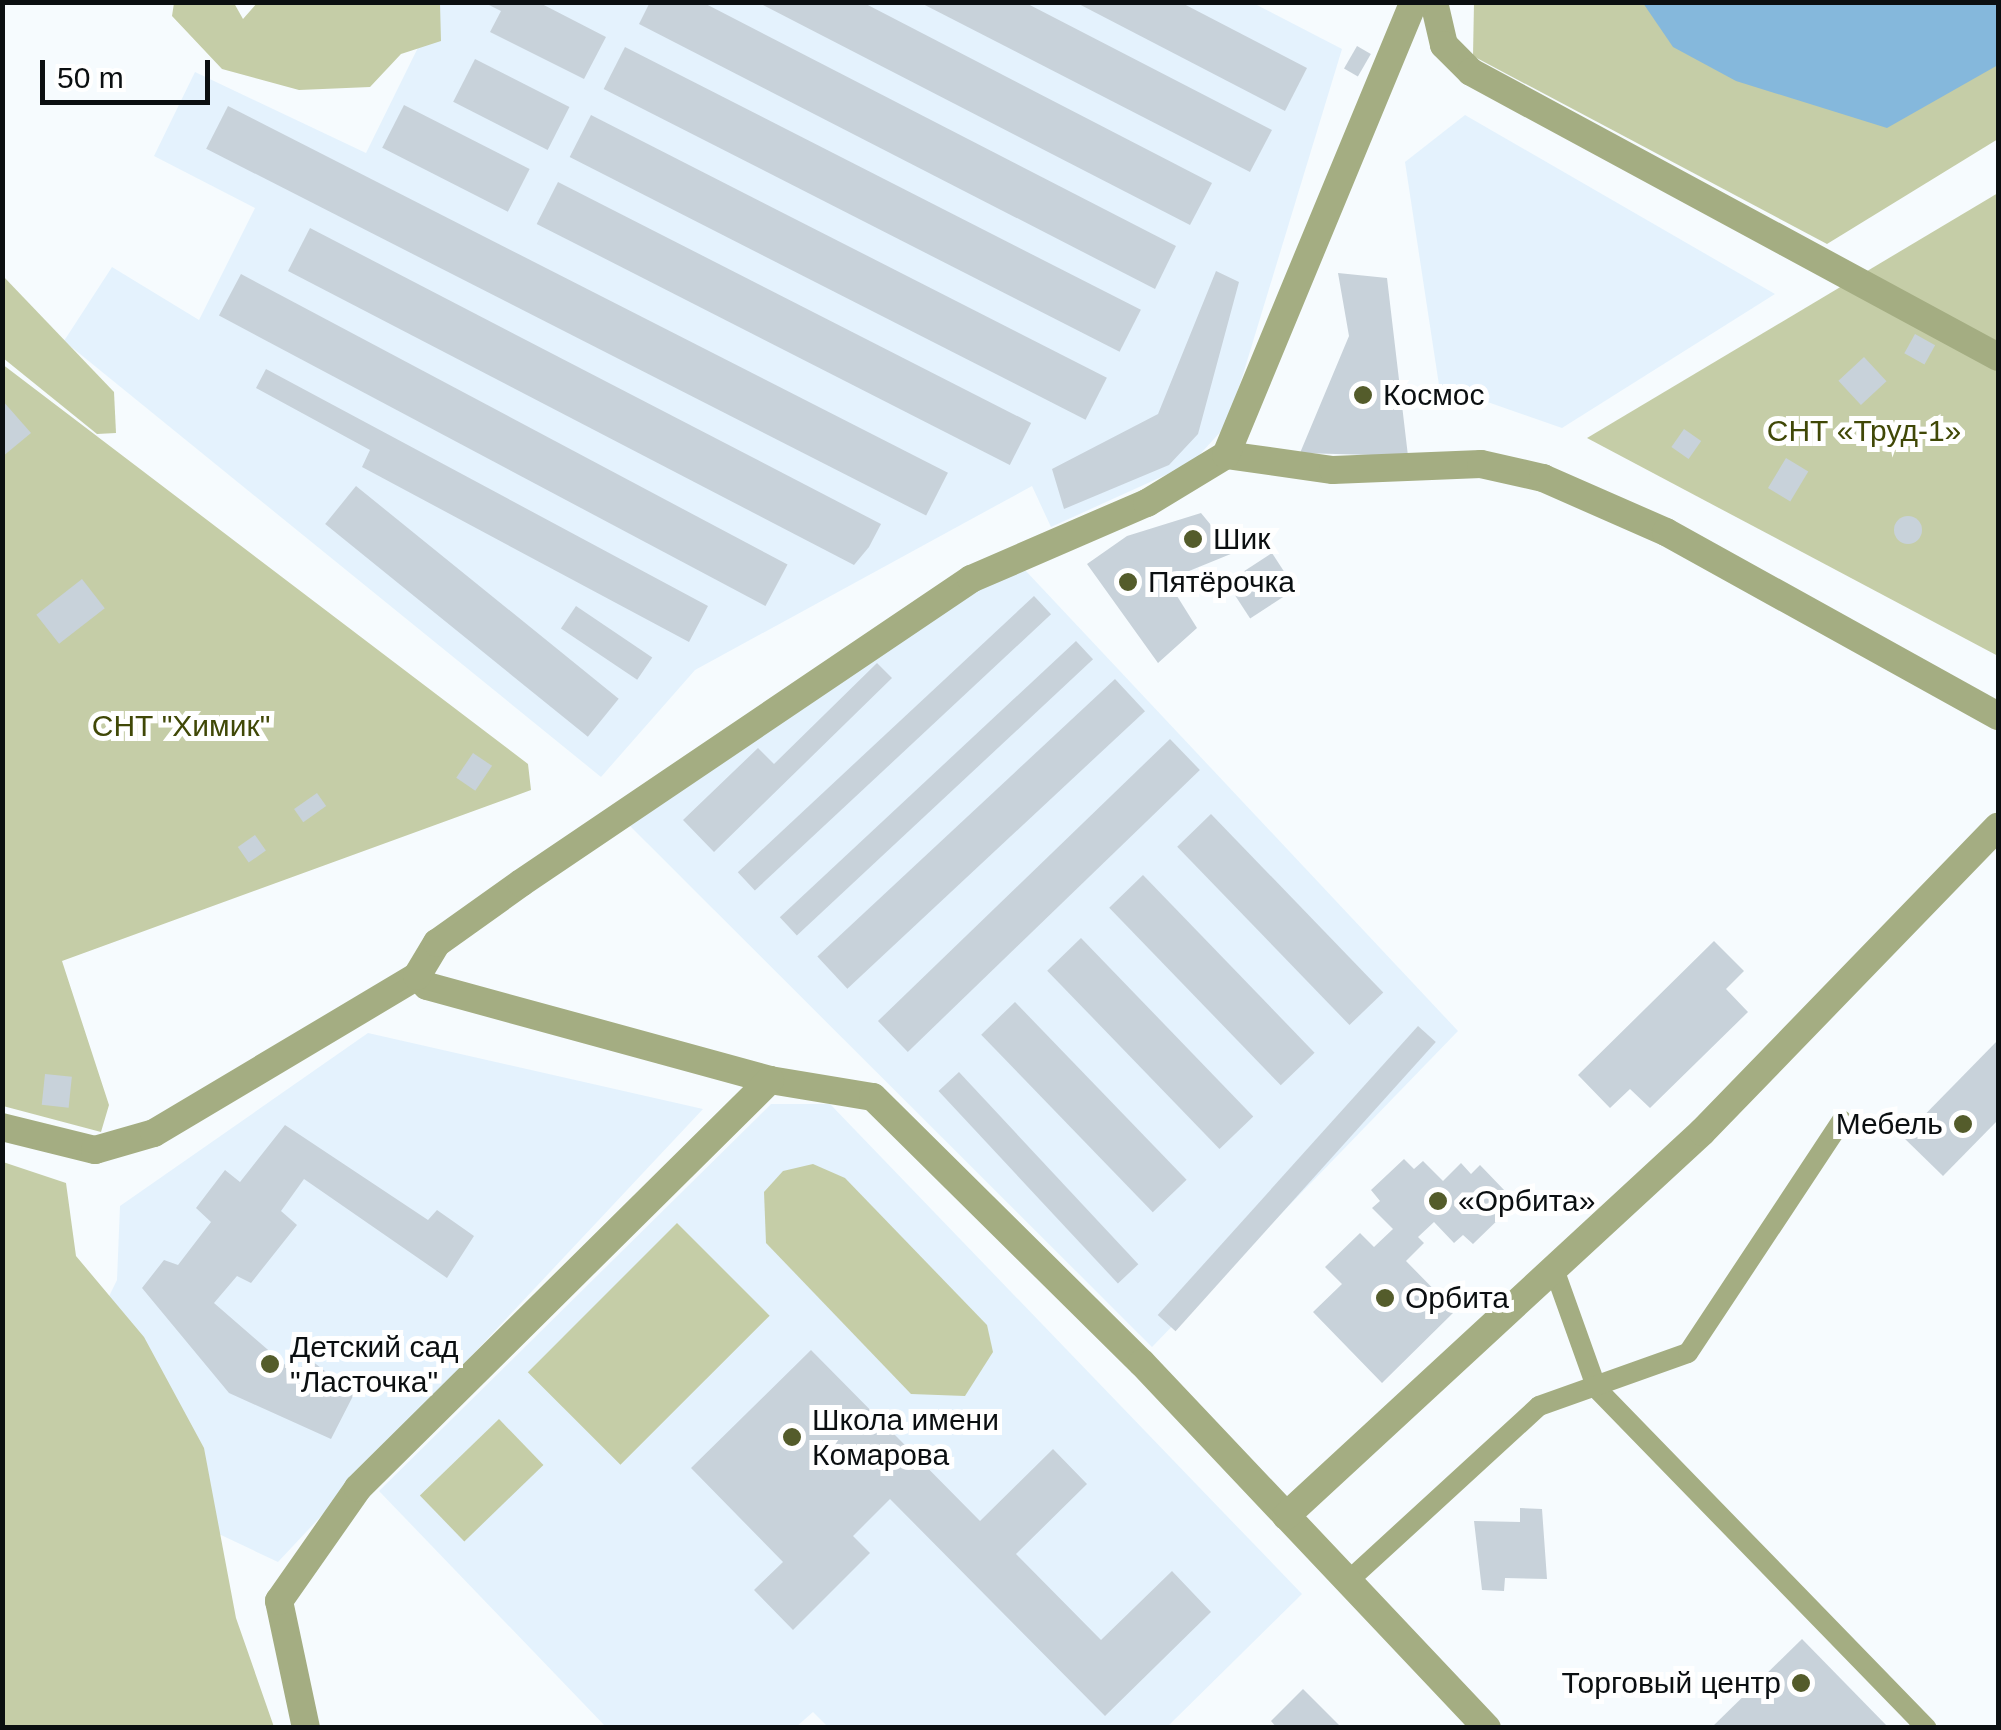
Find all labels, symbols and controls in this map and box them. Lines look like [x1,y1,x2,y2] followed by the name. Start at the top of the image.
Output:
[45,40,215,102] scale bar
[57,61,124,94] text: 50 m
[1383,377,1484,413] place label: Космос
[1352,384,1374,406] marker: Космос
[1767,413,1961,449] park label: СНТ «Труд-1»
[1213,521,1270,557] place label: Шик
[1182,528,1204,550] marker: Шик
[1148,564,1295,600] place label: Пятёрочка
[1117,571,1139,593] marker: Пятёрочка
[92,708,270,744] park label: СНТ "Химик"
[1836,1106,1943,1142] place label: Мебель
[1952,1113,1974,1135] marker: Мебель
[1458,1183,1595,1219] place label: «Орбита»
[1427,1190,1449,1212] marker: «Орбита»
[1405,1280,1509,1316] place label: Орбита
[1374,1287,1396,1309] marker: Орбита
[290,1329,459,1400] place label: Детский сад "Ласточка"
[259,1353,281,1375] marker: Детский сад "Ласточка"
[812,1402,999,1472] place label: Школа имени Комарова
[781,1426,803,1448] marker: Школа имени Комарова
[1562,1665,1781,1701] place label: Торговый центр
[1790,1672,1812,1694] marker: Торговый центр

